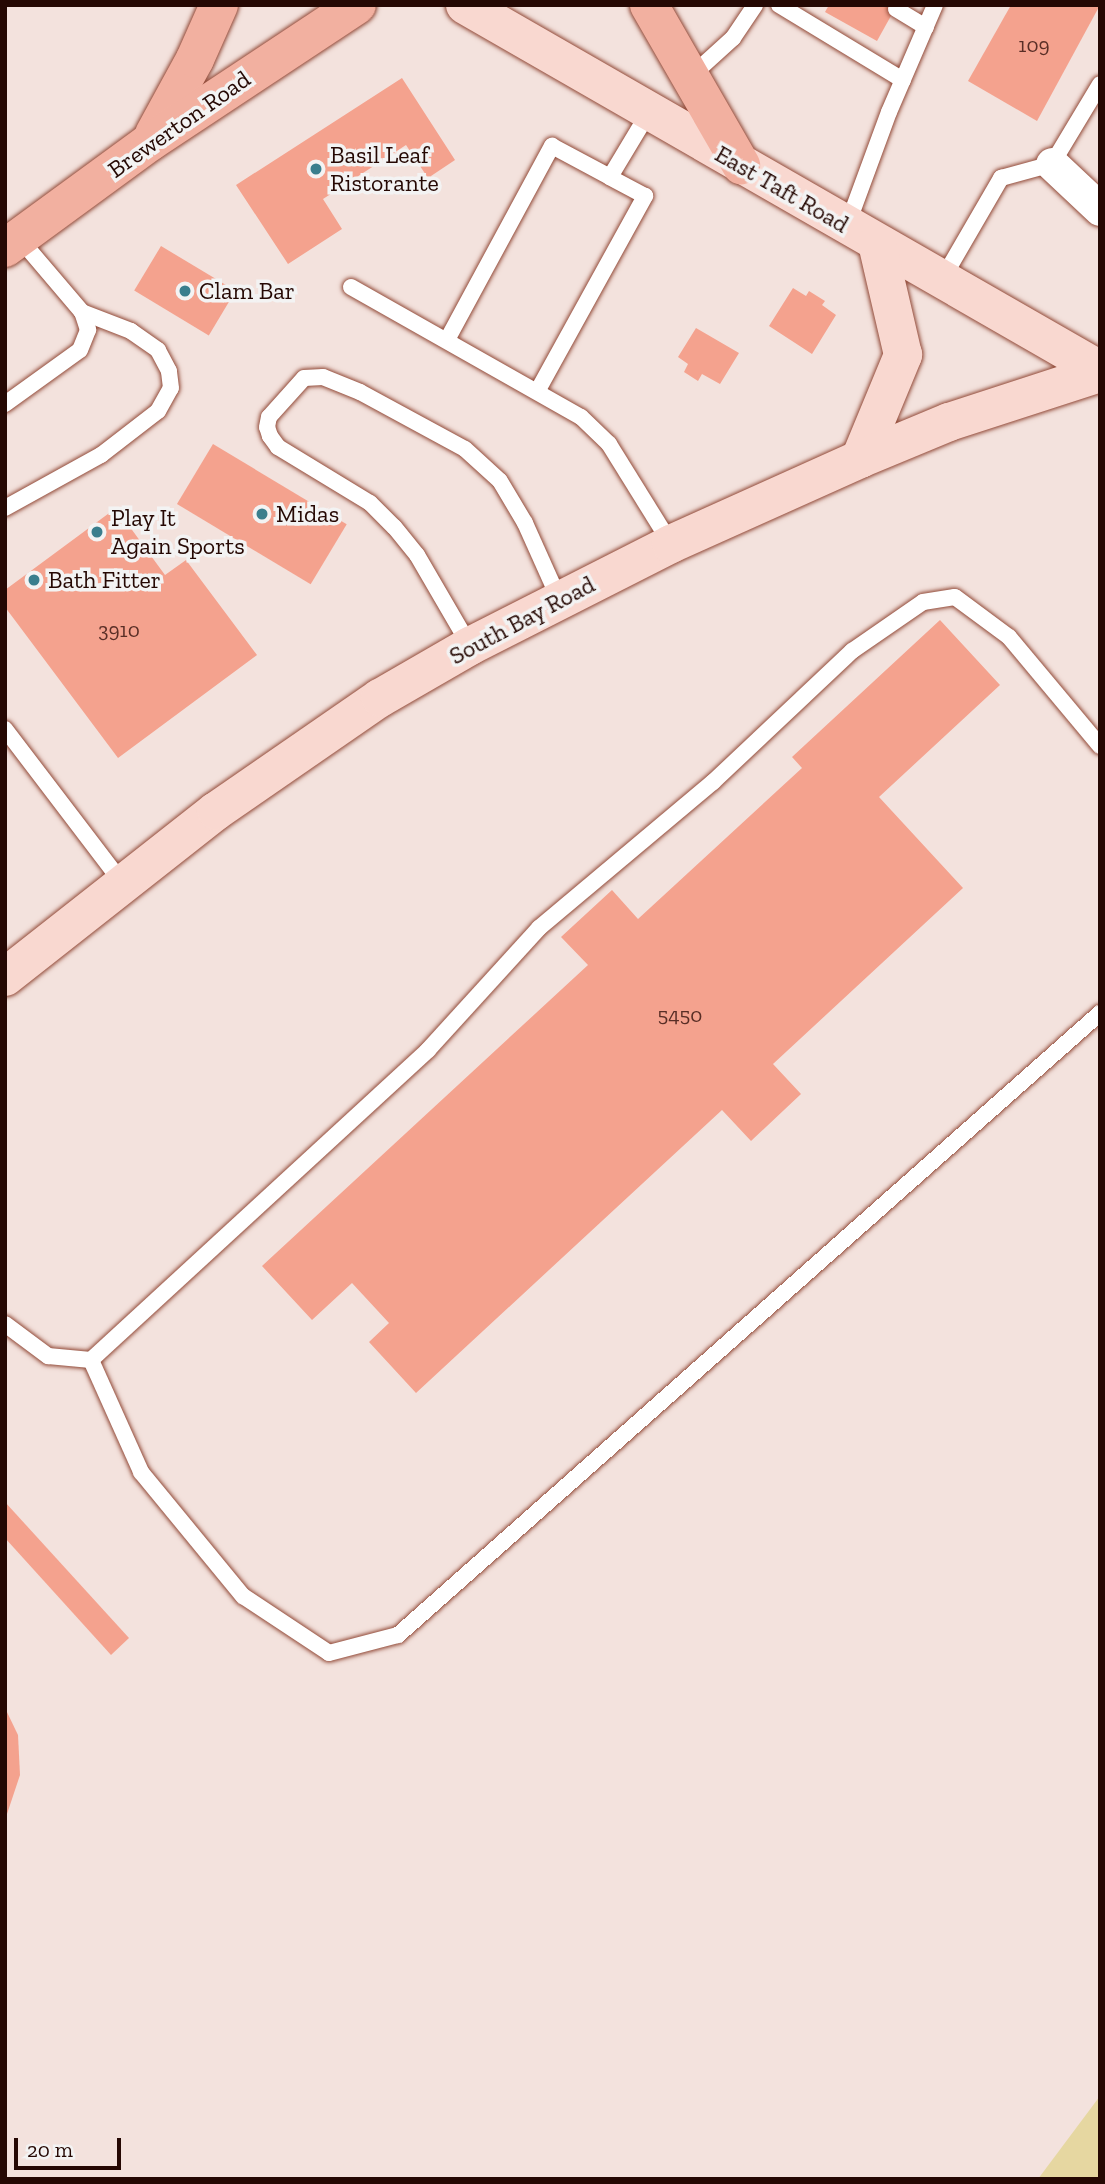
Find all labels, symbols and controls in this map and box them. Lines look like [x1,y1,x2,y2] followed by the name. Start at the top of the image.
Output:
[1018,32,1050,58] house number: 109
[102,64,256,184] street label: Brewerton Road
[710,139,854,239] street label: East Taft Road
[330,141,439,197] place label: Basil Leaf Ristorante
[308,161,324,177] marker: Basil Leaf Ristorante
[199,277,295,305] place label: Clam Bar
[177,283,193,299] marker: Clam Bar
[276,500,339,528] place label: Midas
[111,504,245,560] place label: Play It Again Sports
[254,506,270,522] marker: Midas
[89,524,105,540] marker: Play It Again Sports
[48,566,161,594] place label: Bath Fitter
[444,569,600,671] street label: South Bay Road
[26,572,42,588] marker: Bath Fitter
[98,617,140,643] house number: 3910
[658,1002,702,1028] house number: 5450
[18,2124,124,2168] scale bar
[27,2137,73,2162] text: 20 m

